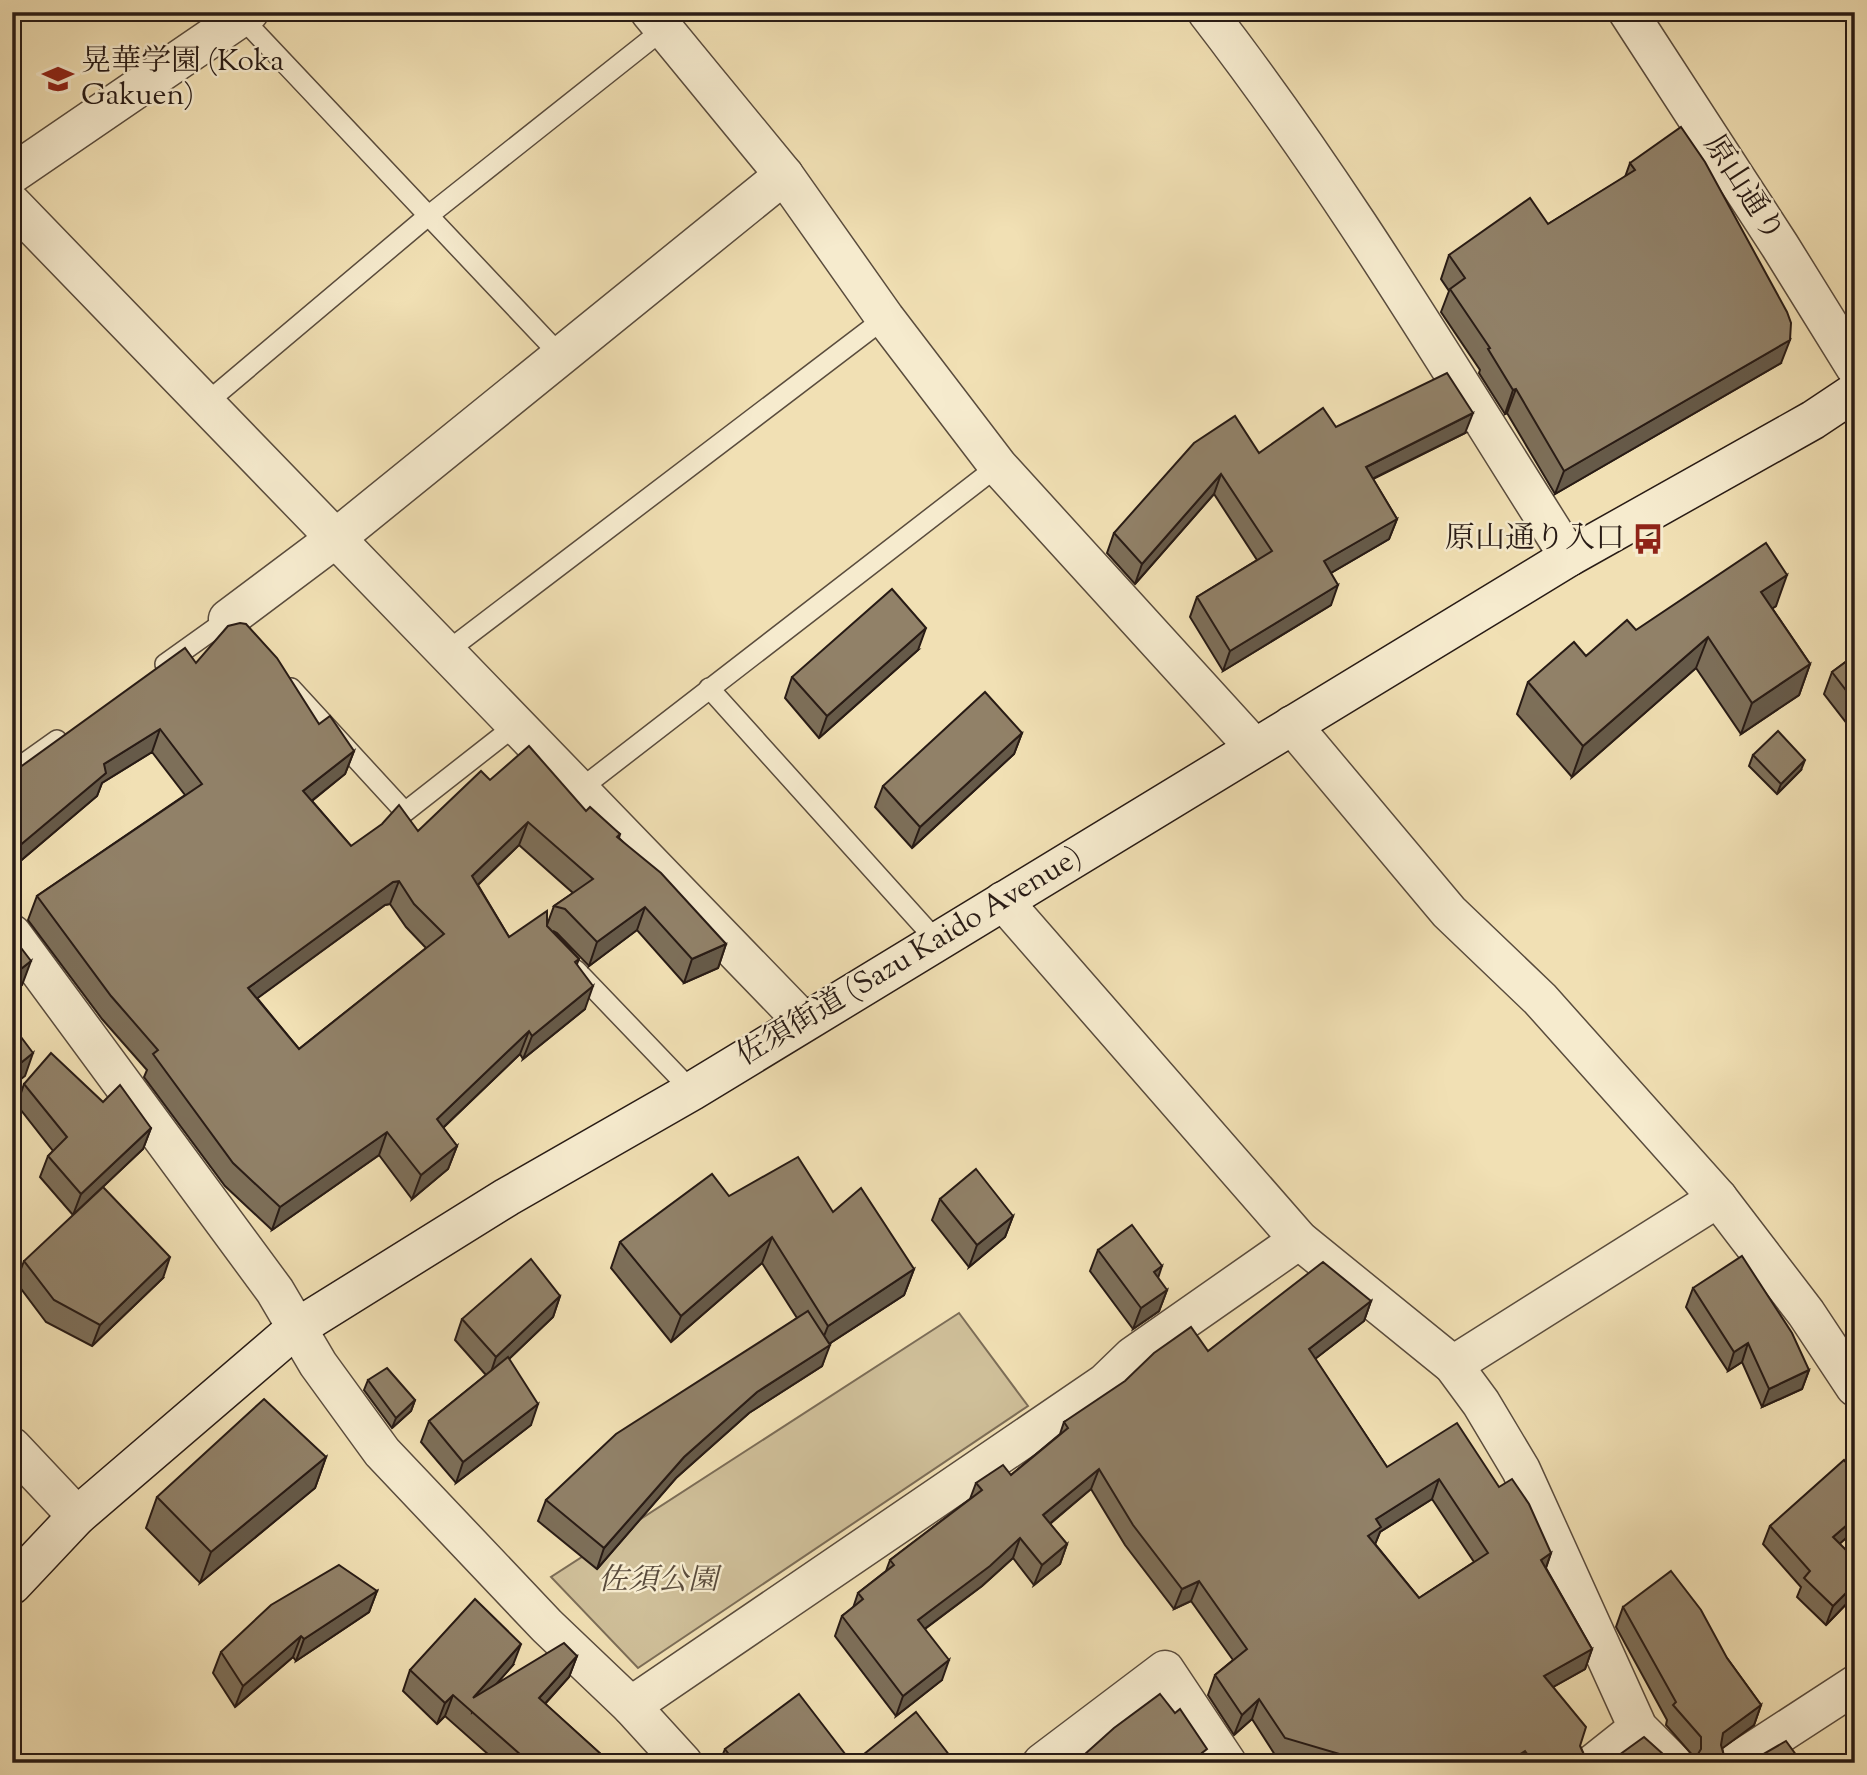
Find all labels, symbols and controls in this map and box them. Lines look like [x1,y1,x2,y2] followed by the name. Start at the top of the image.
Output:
[81,41,284,118] place label: 晃華学園 (Koka Gakuen)
[41,62,75,96] school or university icon: 晃華学園 (Koka Gakuen)
[1692,127,1794,251] street label: 原山通り
[1445,518,1625,561] place label: 原山通り入口
[1631,522,1665,556] bus stop icon: 原山通り入口
[729,837,1091,1077] street label: 佐須街道 (Sazu Kaido Avenue)
[598,1560,723,1603] park label: 佐須公園

